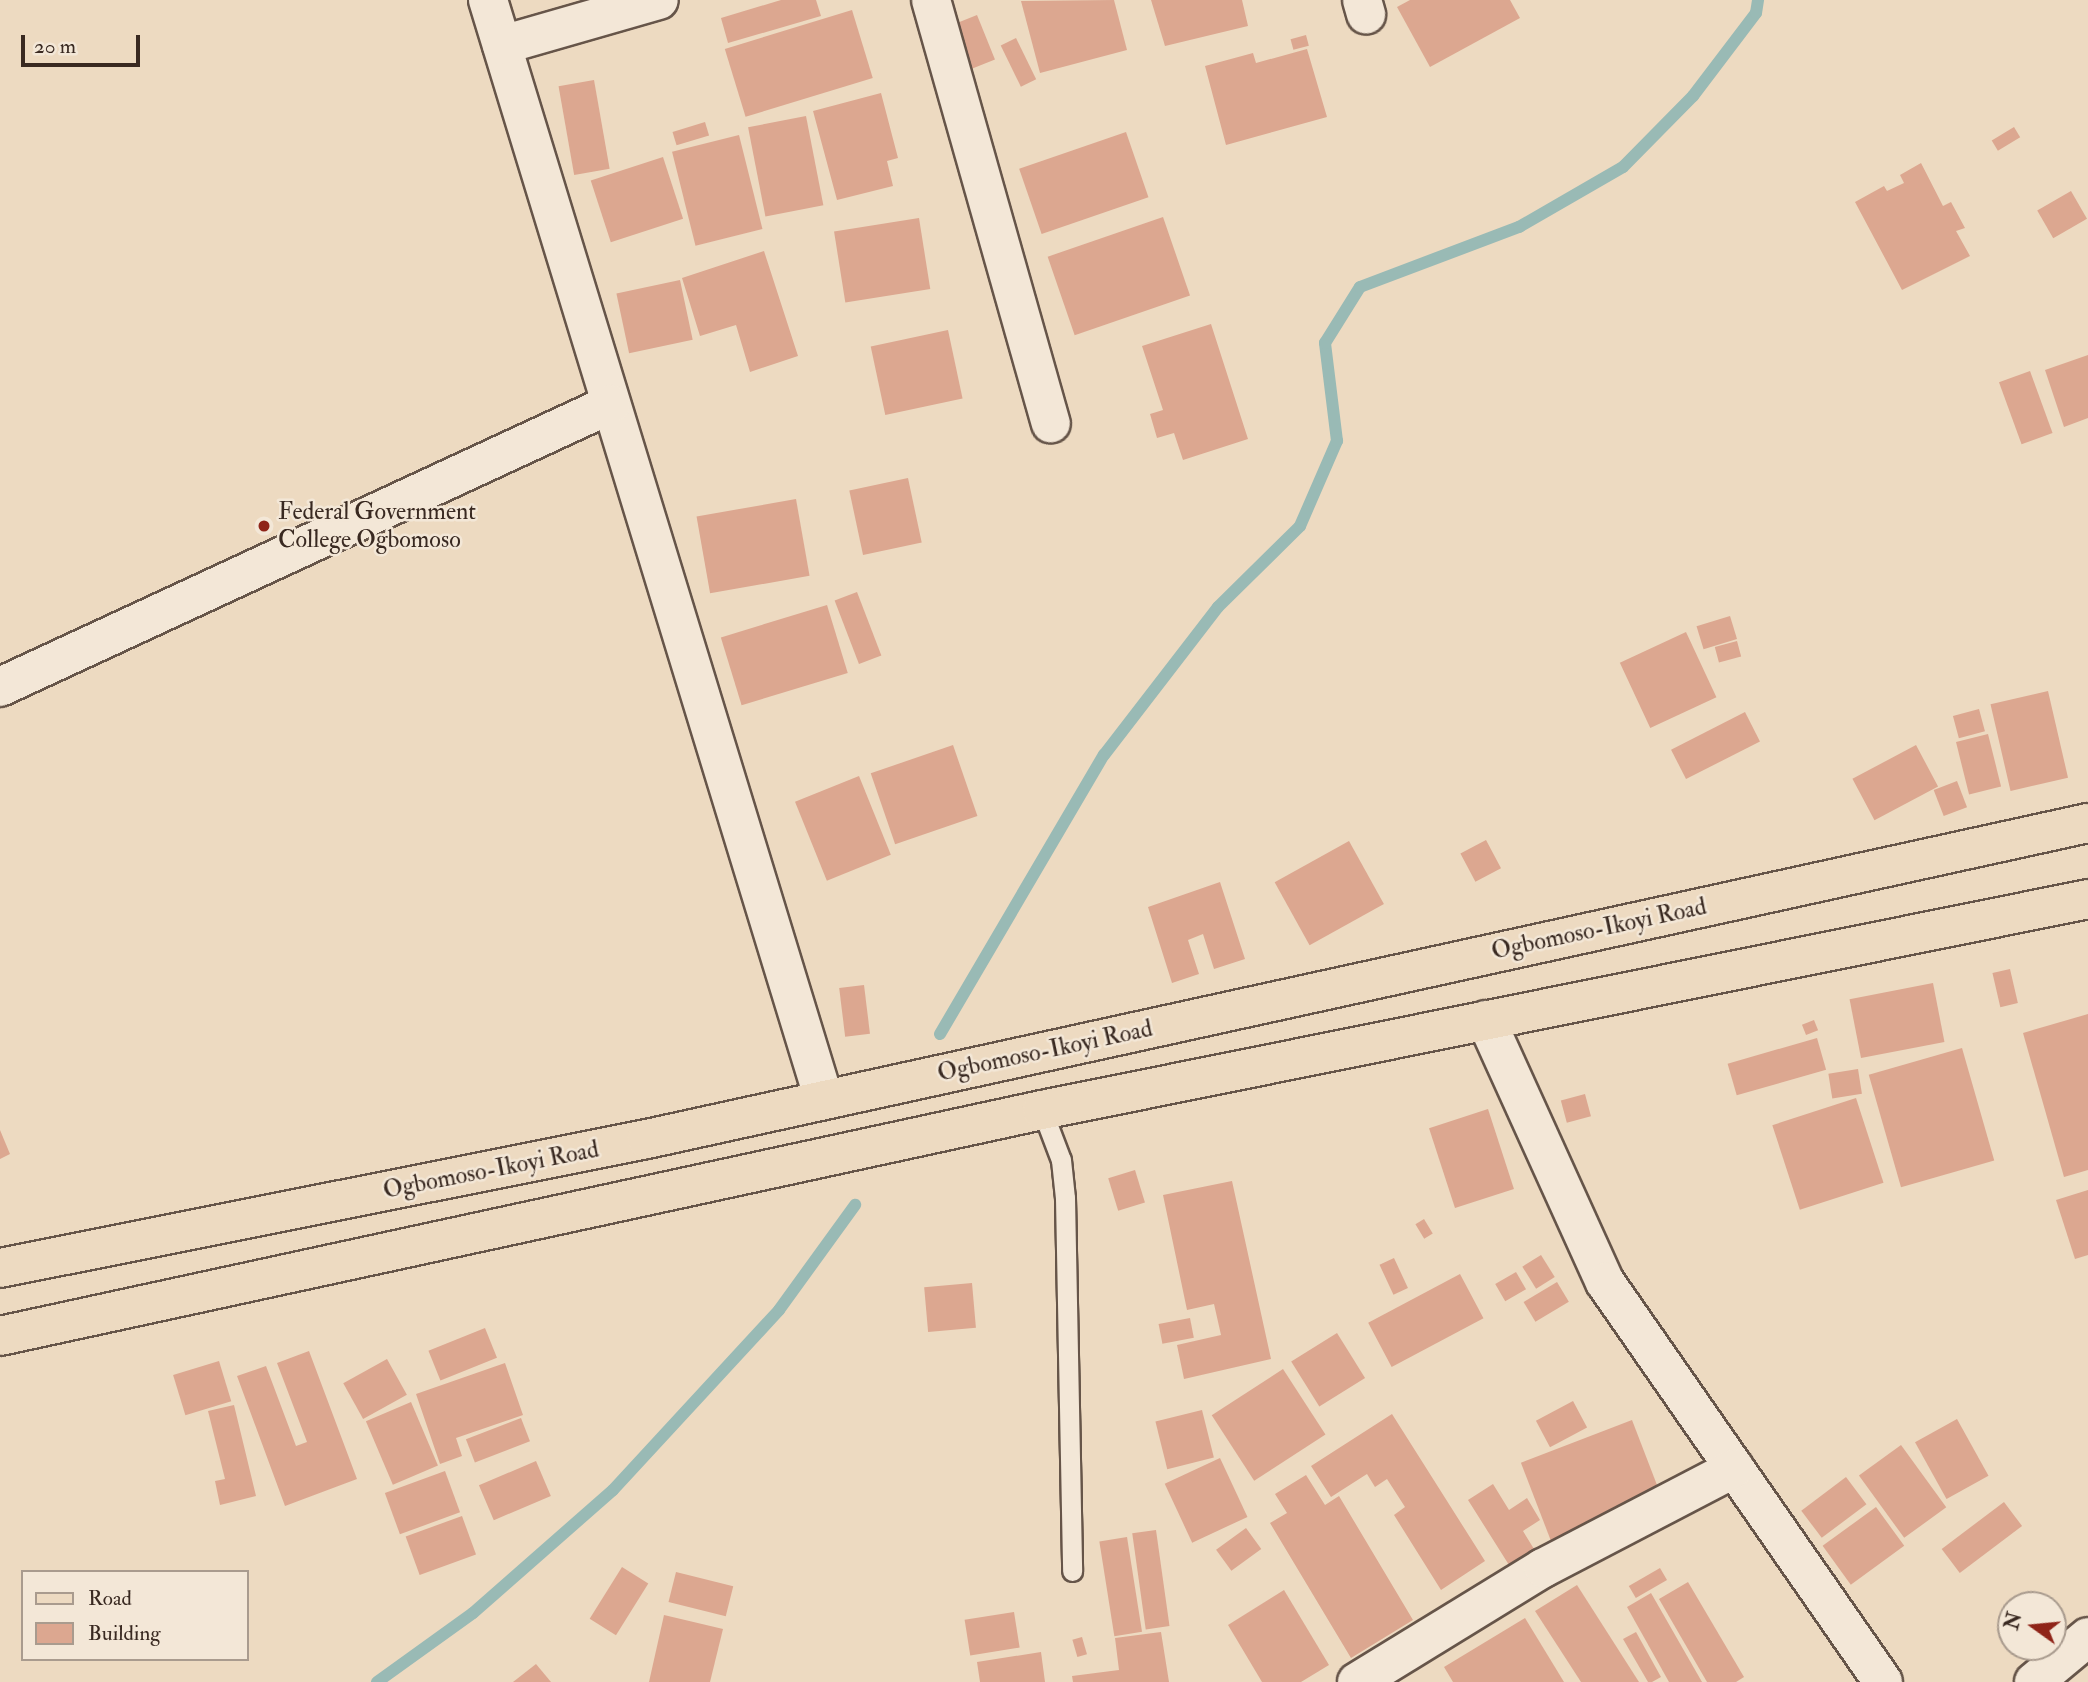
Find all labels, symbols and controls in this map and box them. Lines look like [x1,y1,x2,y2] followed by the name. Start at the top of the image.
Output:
[24,21,144,65] scale bar
[34,33,76,60] text: 20 m
[278,498,476,554] place label: Federal Government College Ogbomoso
[256,518,272,534] marker: Federal Government College Ogbomoso
[1489,892,1709,966] street label: Ogbomoso-Ikoyi Road
[935,1014,1155,1088] street label: Ogbomoso-Ikoyi Road
[381,1135,601,1205] street label: Ogbomoso-Ikoyi Road
[21,1570,248,1661] legend
[88,1585,132,1612] text: Road
[1997,1591,2067,1661] north arrow
[2000,1610,2027,1632] text: N
[88,1620,161,1647] text: Building

